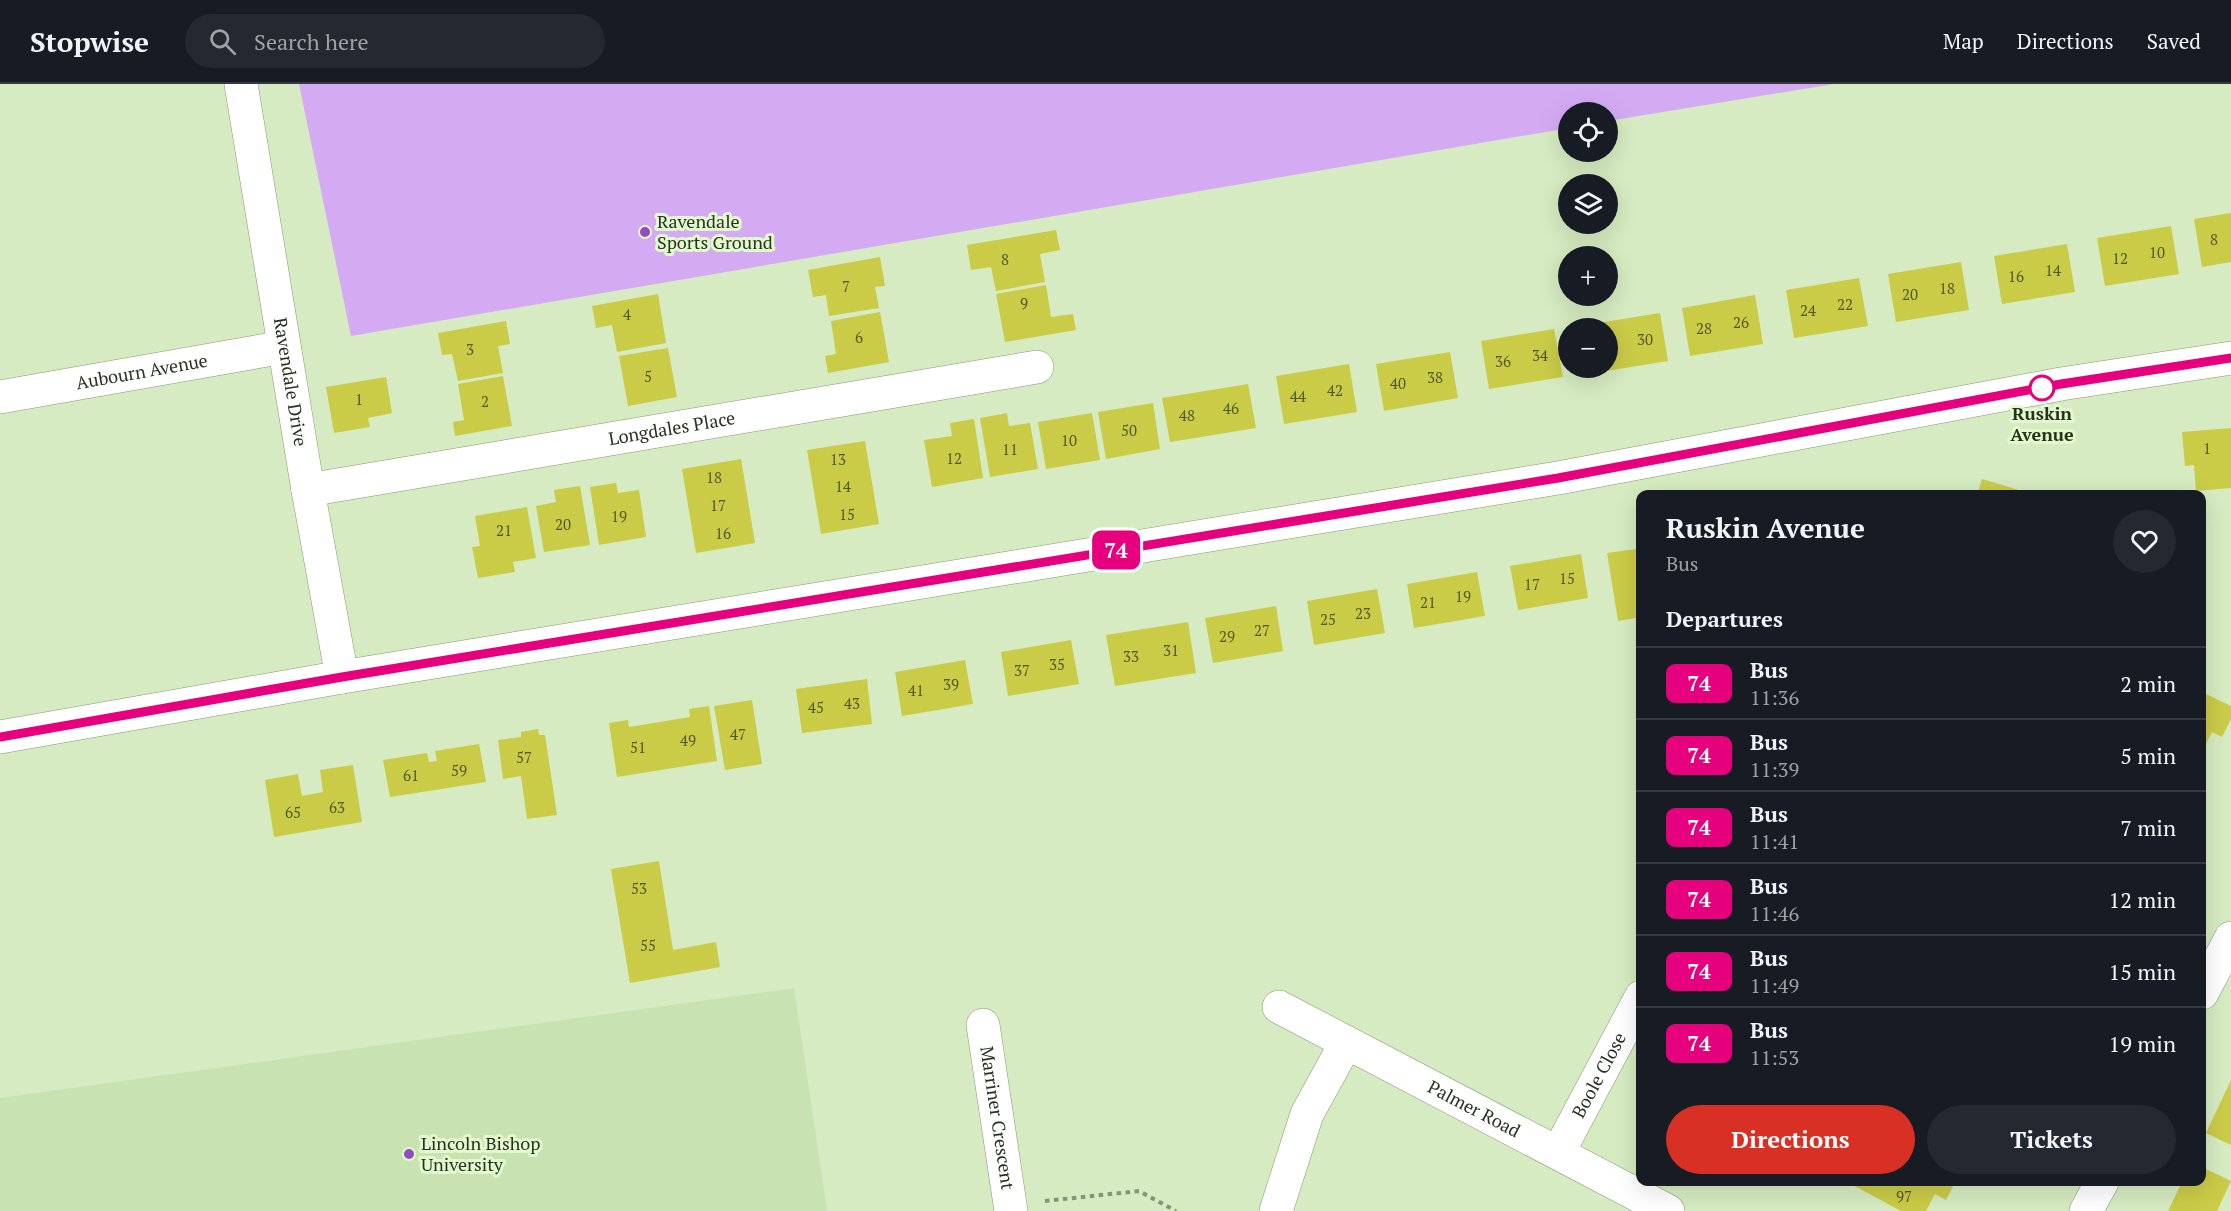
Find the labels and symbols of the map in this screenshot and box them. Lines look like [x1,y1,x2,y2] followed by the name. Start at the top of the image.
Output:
[657,209,773,254] place label: Ravendale Sports Ground
[638,225,652,239] marker: Ravendale Sports Ground
[2210,229,2218,249] house number: 8
[2149,242,2165,262] house number: 10
[2112,248,2128,268] house number: 12
[1001,249,1009,269] house number: 8
[2045,260,2061,280] house number: 14
[2008,266,2024,286] house number: 16
[842,276,850,296] house number: 7
[1939,278,1955,298] house number: 18
[1902,284,1918,304] house number: 20
[1020,293,1028,313] house number: 9
[1837,294,1853,314] house number: 22
[1800,300,1816,320] house number: 24
[623,304,631,324] house number: 4
[1733,312,1749,332] house number: 26
[269,316,314,448] street label: Ravendale Drive
[1696,318,1712,338] house number: 28
[855,327,863,347] house number: 6
[1637,329,1653,349] house number: 30
[466,339,474,359] house number: 3
[1532,345,1548,365] house number: 34
[74,348,209,394] street label: Aubourn Avenue
[1495,351,1511,371] house number: 36
[644,366,652,386] house number: 5
[1427,367,1443,387] house number: 38
[1390,373,1406,393] house number: 40
[2029,375,2055,401] marker: Ruskin Avenue
[1327,380,1343,400] house number: 42
[1290,386,1306,406] house number: 44
[355,389,363,409] house number: 1
[481,391,489,411] house number: 2
[1223,398,1239,418] house number: 46
[2010,401,2074,446] place label: Ruskin Avenue
[607,405,737,450] street label: Longdales Place
[1179,405,1195,425] house number: 48
[1121,420,1137,440] house number: 50
[1061,430,1077,450] house number: 10
[2203,438,2211,458] house number: 1
[1002,439,1018,459] house number: 11
[946,448,962,468] house number: 12
[830,449,846,469] house number: 13
[706,467,722,487] house number: 18
[835,476,851,496] house number: 14
[710,495,726,515] house number: 17
[839,504,855,524] house number: 15
[611,506,627,526] house number: 19
[555,514,571,534] house number: 20
[496,520,512,540] house number: 21
[715,523,731,543] house number: 16
[1089,530,1143,570] line badge: 74
[1559,568,1575,588] house number: 15
[1524,574,1540,594] house number: 17
[1455,586,1471,606] house number: 19
[1420,592,1436,612] house number: 21
[1355,603,1371,623] house number: 23
[1320,609,1336,629] house number: 25
[1254,620,1270,640] house number: 27
[1219,626,1235,646] house number: 29
[1163,640,1179,660] house number: 31
[1123,646,1139,666] house number: 33
[1049,654,1065,674] house number: 35
[1014,660,1030,680] house number: 37
[943,674,959,694] house number: 39
[908,680,924,700] house number: 41
[844,693,860,713] house number: 43
[808,697,824,717] house number: 45
[730,724,746,744] house number: 47
[680,730,696,750] house number: 49
[630,737,646,757] house number: 51
[516,747,532,767] house number: 57
[451,760,467,780] house number: 59
[403,765,419,785] house number: 61
[329,797,345,817] house number: 63
[285,802,301,822] house number: 65
[631,878,647,898] house number: 53
[640,935,656,955] house number: 55
[1566,1028,1631,1122] street label: Boole Close
[975,1044,1021,1192] street label: Marriner Crescent
[1424,1074,1525,1142] street label: Palmer Road
[421,1131,540,1176] place label: Lincoln Bishop University
[402,1147,416,1161] marker: Lincoln Bishop University
[1896,1186,1912,1206] house number: 97

